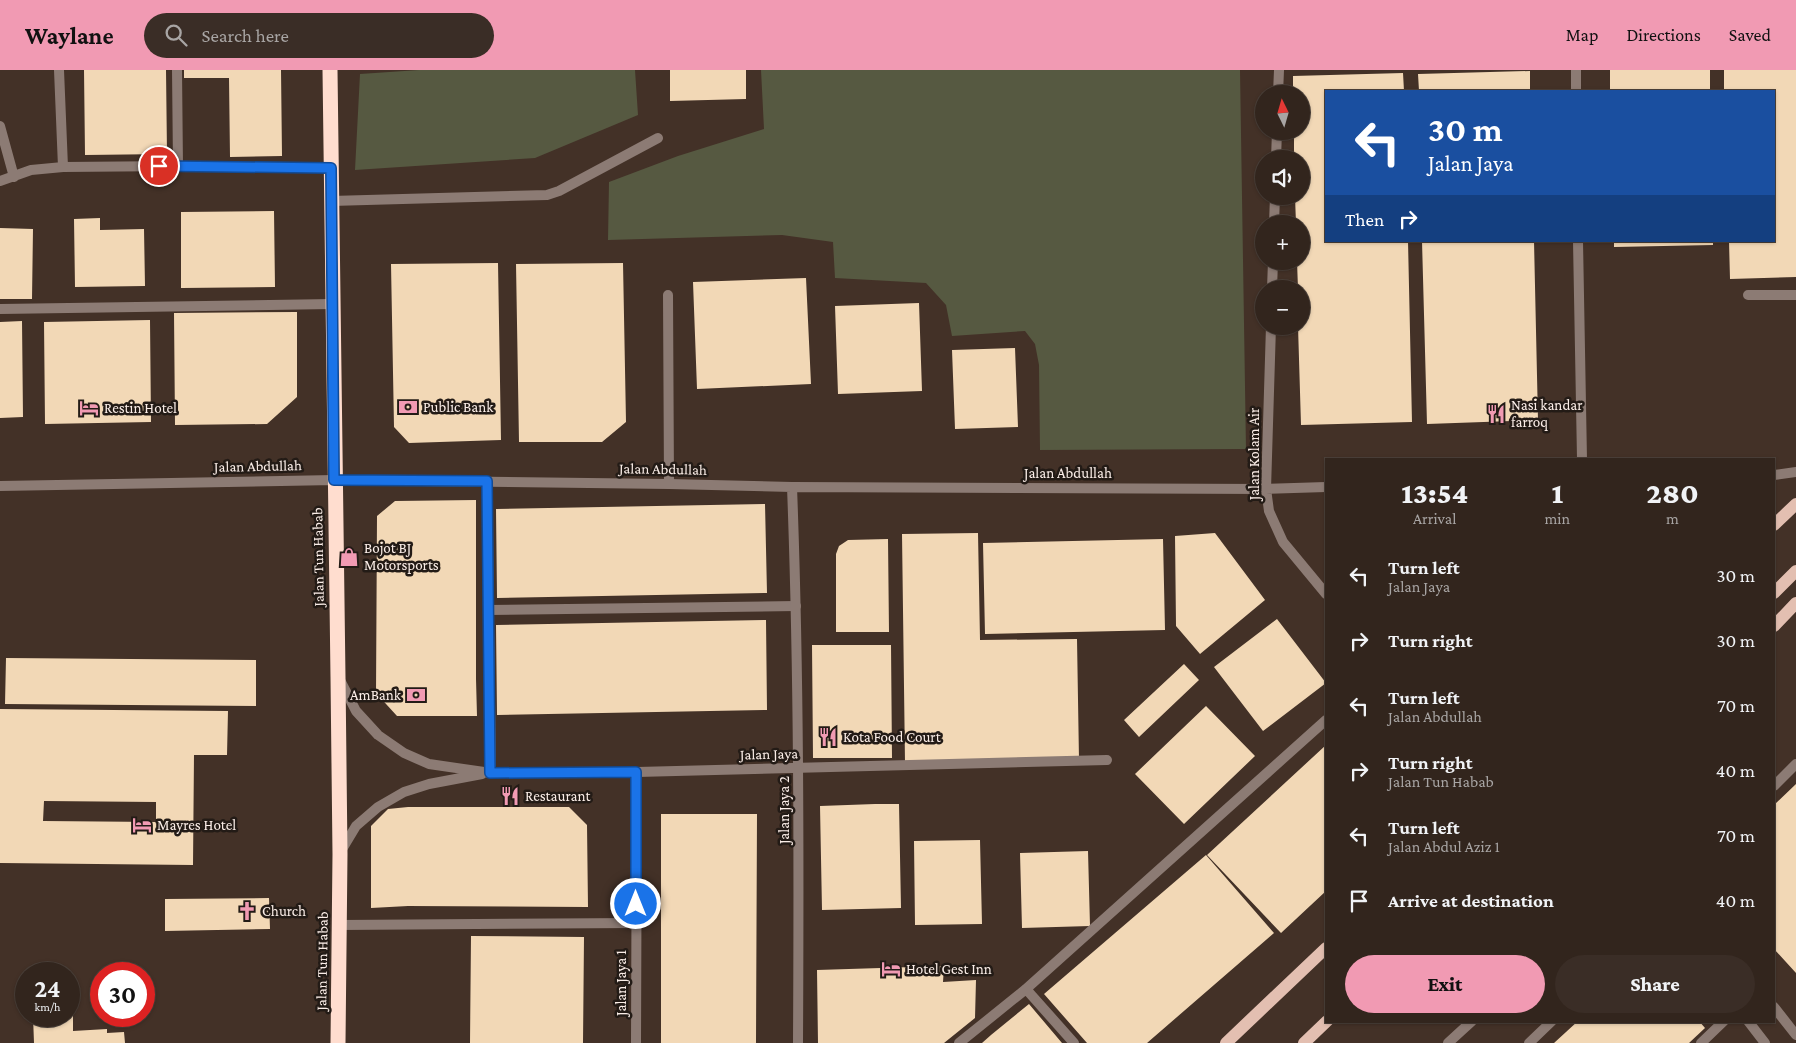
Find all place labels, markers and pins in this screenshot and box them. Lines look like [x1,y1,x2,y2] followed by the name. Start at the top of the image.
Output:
[138,145,180,187] pin
[397,396,419,418] bank icon: Public Bank
[78,397,100,419] hotel icon: Restin Hotel
[1511,397,1583,431] place label: Nasi kandar farroq
[423,399,494,415] place label: Public Bank
[104,400,177,416] place label: Restin Hotel
[1485,403,1507,425] restaurant icon: Nasi kandar farroq
[364,540,439,574] place label: Bojot BJ Motorsports
[338,546,360,568] shop icon: Bojot BJ Motorsports
[405,684,427,706] bank icon: AmBank
[350,687,402,703] place label: AmBank
[817,726,839,748] restaurant icon: Kota Food Court
[843,729,942,745] place label: Kota Food Court
[499,785,521,807] restaurant icon: Restaurant
[525,788,591,804] place label: Restaurant
[131,814,153,836] hotel icon: Mayres Hotel
[157,817,236,834] place label: Mayres Hotel
[236,900,258,922] church icon: Church
[262,903,306,919] place label: Church
[880,958,902,980] hotel icon: Hotel Gest Inn
[906,961,992,977] place label: Hotel Gest Inn

